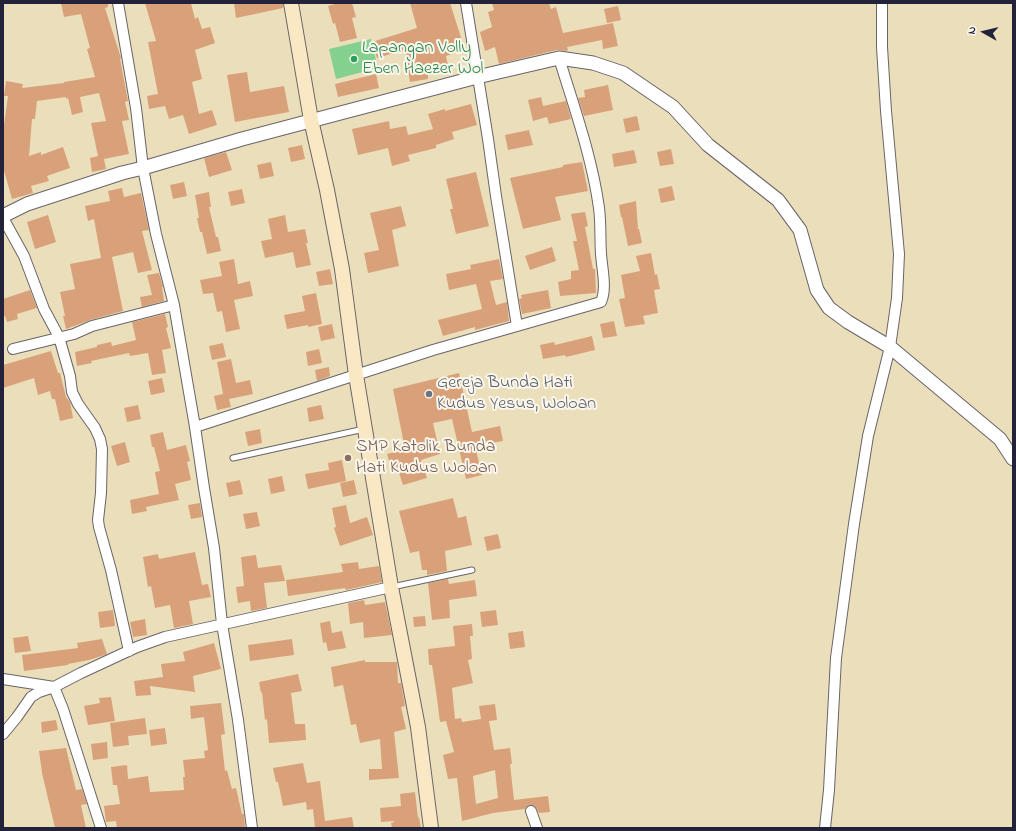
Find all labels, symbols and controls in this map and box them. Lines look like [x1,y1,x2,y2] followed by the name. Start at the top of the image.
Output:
[964,12,1004,52] north arrow
[964,26,981,35] text: N
[362,38,484,80] place label: Lapangan Volly Eben Haezer Wol
[349,54,359,64] marker: Lapangan Volly Eben Haezer Wol
[437,373,596,416] place label: Gereja Bunda Hati Kudus Yesus, Woloan
[424,389,434,399] marker: Gereja Bunda Hati Kudus Yesus, Woloan
[356,437,497,480] place label: SMP Katolik Bunda Hati Kudus Woloan
[343,453,353,463] marker: SMP Katolik Bunda Hati Kudus Woloan

